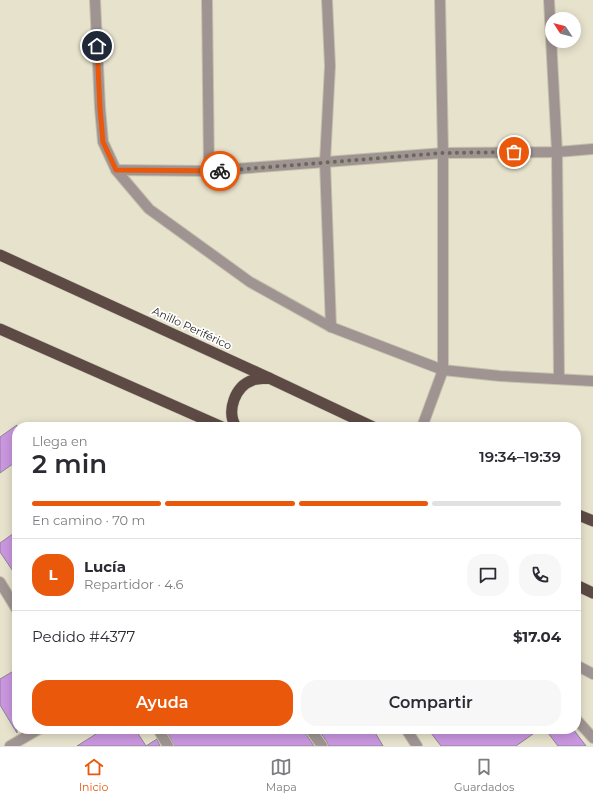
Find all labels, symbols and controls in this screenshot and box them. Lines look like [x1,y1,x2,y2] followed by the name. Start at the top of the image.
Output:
[545,12,581,48] north arrow
[545,12,581,48] map controls
[80,29,114,63] pin
[86,35,108,57] icon: home
[497,135,531,169] pin
[503,141,525,163] icon: bag
[200,151,240,191] courier
[209,160,231,182] icon: bike
[150,303,234,353] street label: Anillo Periférico
[32,433,88,449] text: Llega en
[479,447,561,466] text: 19:34–19:39
[32,448,107,480] text: 2 min
[32,512,145,528] text: En camino · 70 m
[467,554,509,596] button: chat
[519,554,561,596] button: phone
[84,557,126,576] text: Lucía
[48,565,58,584] text: L
[84,576,184,592] text: Repartidor · 4.6
[32,627,135,646] text: Pedido #4377
[513,627,561,646] text: $17.04
[32,680,293,726] button: Ayuda
[301,680,561,726] button: Compartir
[79,756,108,794] tab: Inicio
[266,756,297,794] tab: Mapa
[454,756,514,794] tab: Guardados

